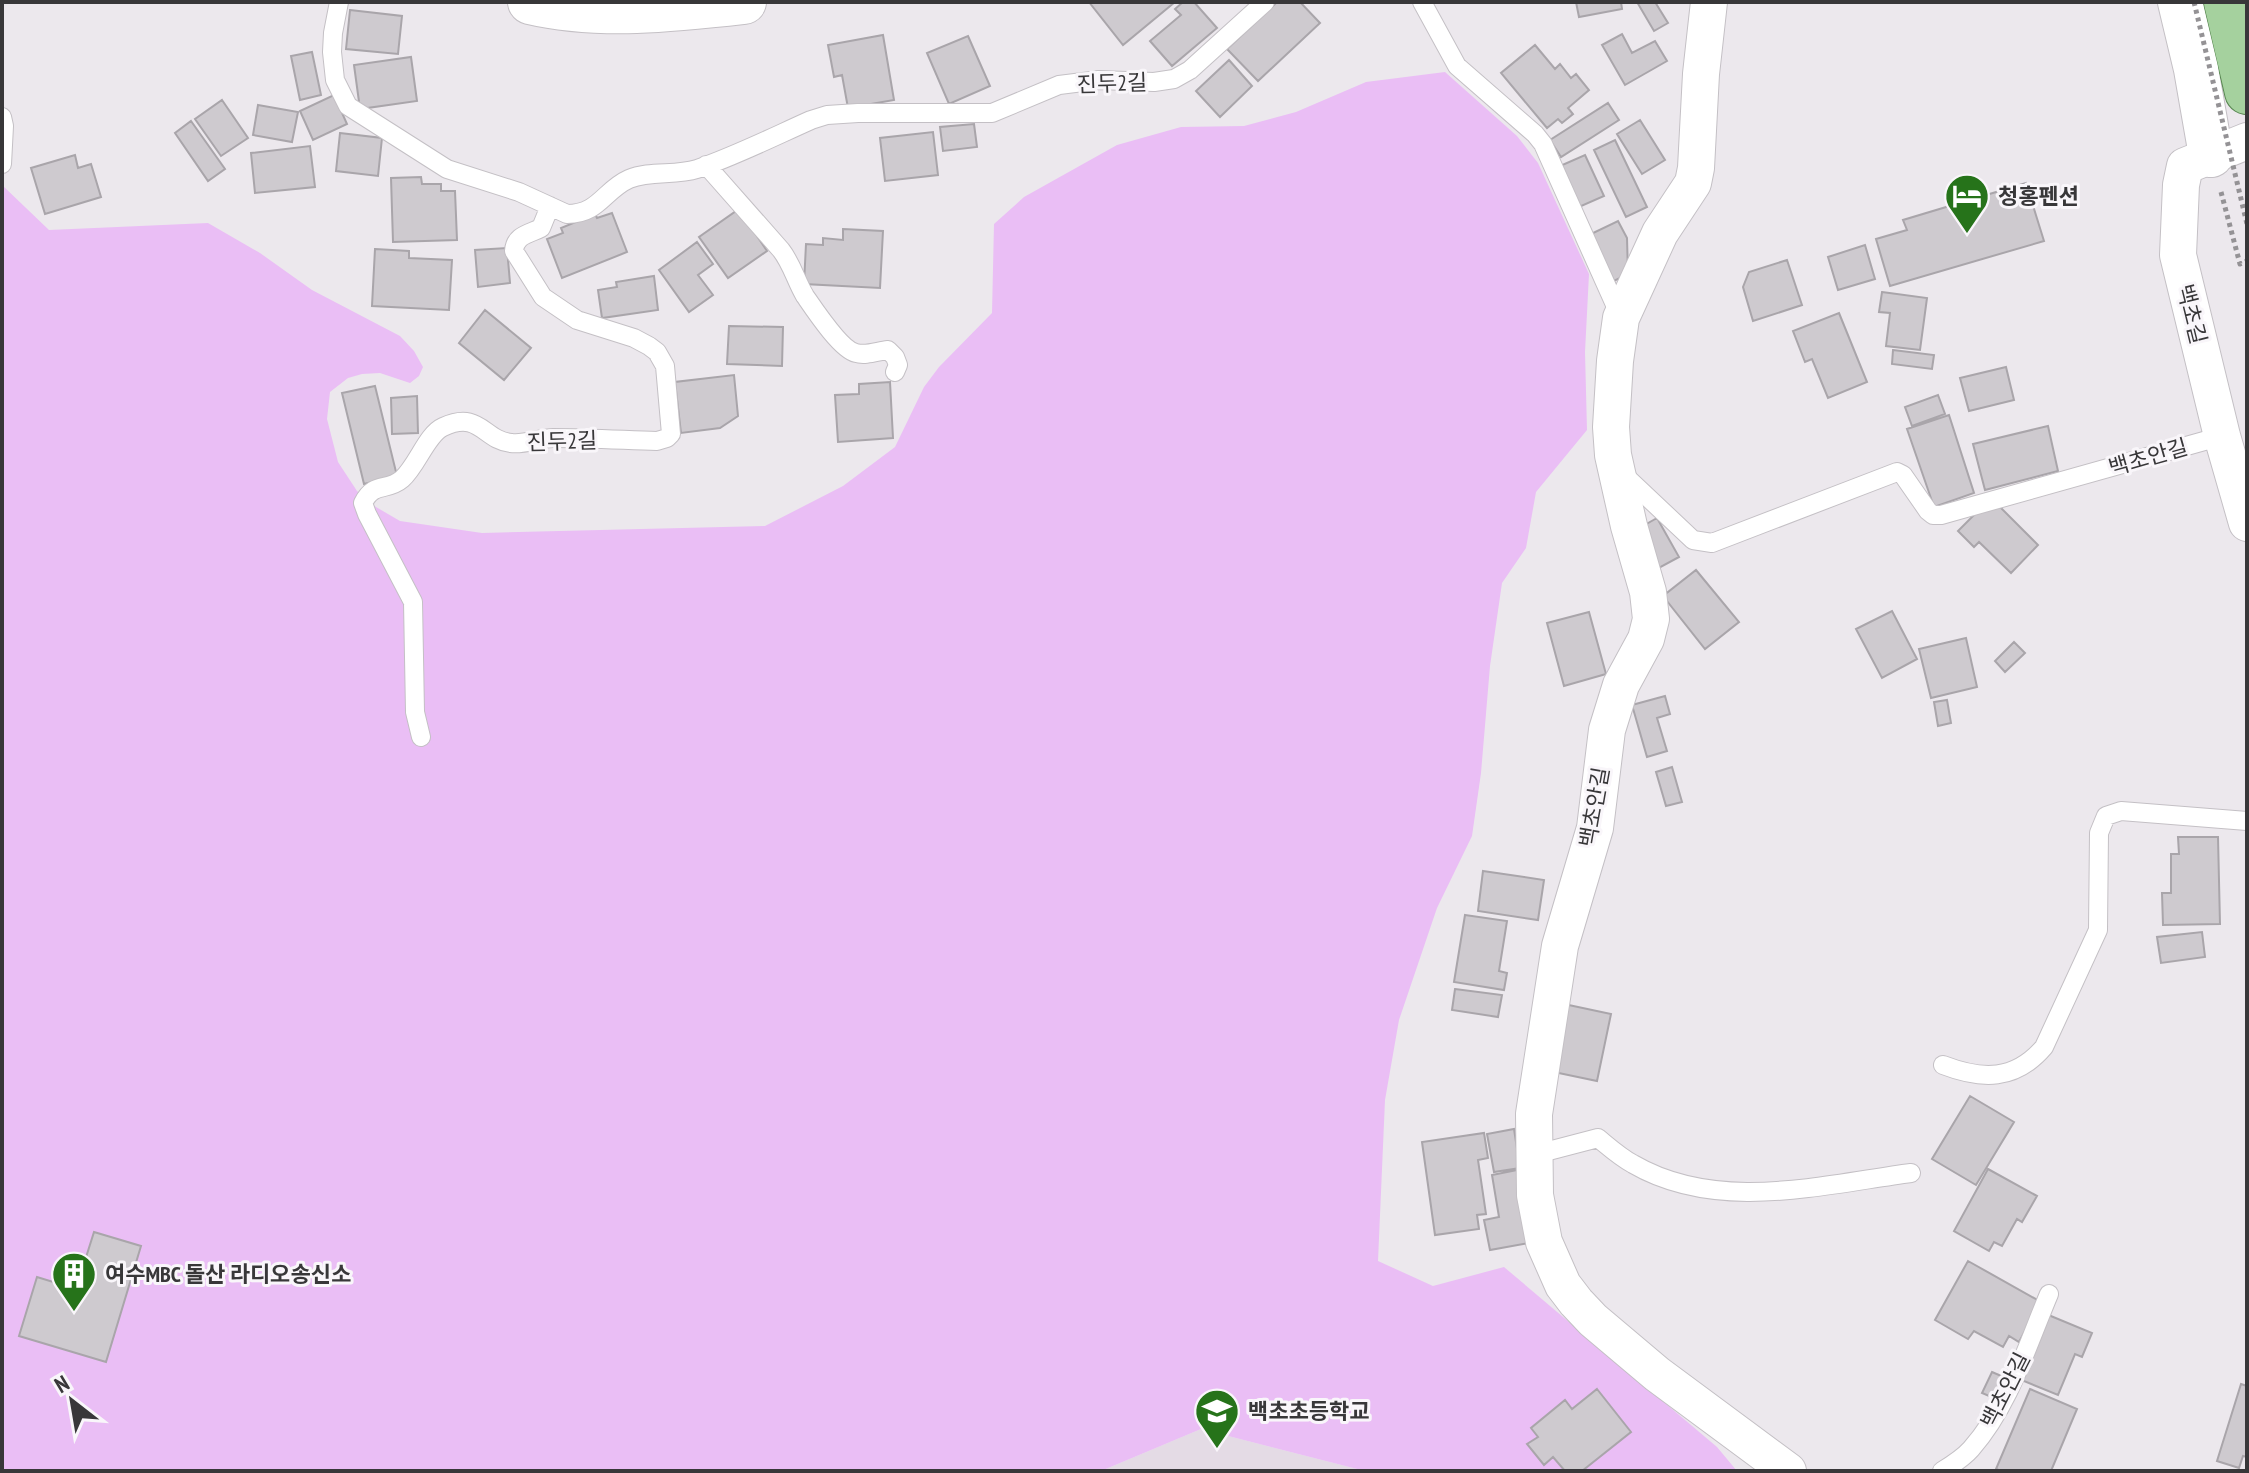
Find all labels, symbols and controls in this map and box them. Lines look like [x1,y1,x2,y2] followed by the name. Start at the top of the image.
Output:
[1076,68,1148,98] street label: 진두2길
[1943,172,1991,235] hotel icon: 청홍펜션
[1998,182,2079,210] place label: 청홍펜션
[2171,281,2213,347] street label: 백초길
[526,426,598,456] street label: 진두2길
[2105,432,2191,482] street label: 백초안길
[1573,765,1615,849] street label: 백초안길
[50,1250,98,1313] building icon: 여수MBC 돌산 라디오송신소
[105,1260,351,1288] place label: 여수MBC 돌산 라디오송신소
[1974,1348,2036,1432] street label: 백초안길
[32,1361,112,1441] north arrow
[49,1369,74,1399] text: N
[1193,1387,1241,1450] school or university icon: 백초초등학교
[1248,1397,1369,1425] place label: 백초초등학교

